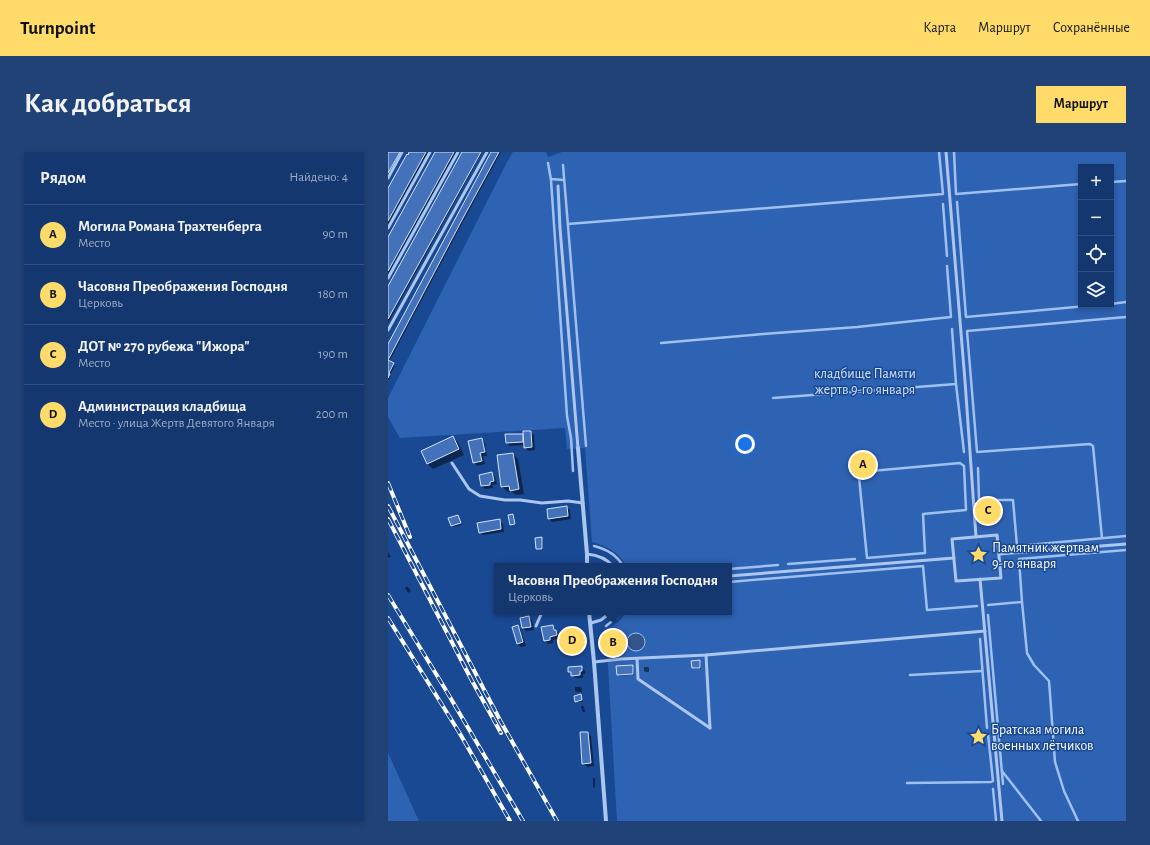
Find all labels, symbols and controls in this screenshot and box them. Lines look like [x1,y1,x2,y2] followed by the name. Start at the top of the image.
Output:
[20,19,95,38] text: Turnpoint
[923,21,956,35] text: Карта
[978,21,1031,35] text: Маршрут
[1053,21,1130,35] text: Сохранённые
[1036,86,1126,123] button: Маршрут
[24,90,192,118] text: Как добраться
[1078,164,1114,308] map controls
[1078,164,1114,200] button: +
[40,169,86,186] text: Рядом
[289,171,348,184] text: Найдено: 4
[1078,200,1114,236] button: −
[78,219,262,234] text: Могила Романа Трахтенберга
[49,228,57,241] text: A
[322,228,348,241] text: 90 m
[1078,236,1114,272] button: locate
[78,237,110,250] text: Место
[1078,272,1114,308] button: layers
[78,279,288,294] text: Часовня Преображения Господня
[49,288,57,301] text: B
[318,288,348,301] text: 180 m
[78,297,123,310] text: Церковь
[78,339,249,354] text: ДОТ № 270 рубежа "Ижора"
[50,348,56,361] text: C
[318,348,348,361] text: 190 m
[78,357,110,370] text: Место
[814,367,916,397] park label: кладбище Памяти жертв 9-го января
[78,399,246,414] text: Администрация кладбища
[49,408,57,421] text: D
[316,408,348,421] text: 200 m
[78,417,275,430] text: Место · улица Жертв Девятого Января
[735,434,755,454] your location
[850,450,876,480] pin: A
[975,496,1001,526] pin: C
[992,541,1099,571] place label: Памятник жертвам 9-го января
[969,545,989,565] place icon: Памятник жертвам 9-го января
[494,563,732,615] popup
[508,573,718,588] text: Часовня Преображения Господня
[508,591,553,604] text: Церковь
[559,626,585,656] pin: D
[600,628,626,658] pin: B
[991,723,1094,753] place label: Братская могила военных лётчиков
[968,727,988,747] place icon: Братская могила военных лётчиков

